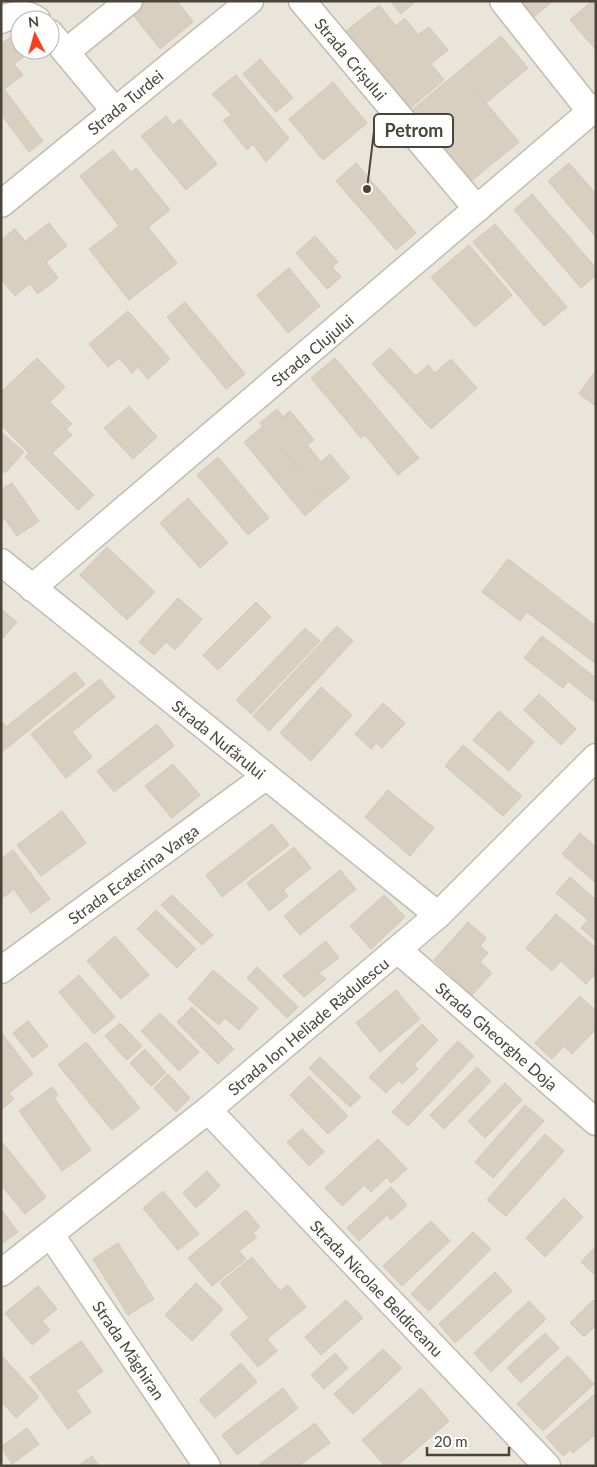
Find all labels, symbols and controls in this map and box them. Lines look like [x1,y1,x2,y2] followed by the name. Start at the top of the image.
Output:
[10,10,60,60] north arrow
[27,13,40,31] text: N
[311,14,391,104] street label: Strada Crișului
[83,66,167,138] street label: Strada Turdei
[374,114,453,147] callout: Petrom
[385,119,443,141] text: Petrom
[267,310,357,390] street label: Strada Clujului
[169,696,269,782] street label: Strada Nufărului
[64,820,202,928] street label: Strada Ecaterina Varga
[224,953,392,1099] street label: Strada Ion Heliade Rădulescu
[432,978,562,1094] street label: Strada Gheorghe Doja
[307,1216,447,1360] street label: Strada Nicolae Beldiceanu
[89,1297,169,1403] street label: Strada Măghiran
[427,1424,510,1456] scale bar
[434,1432,468,1450] text: 20 m

